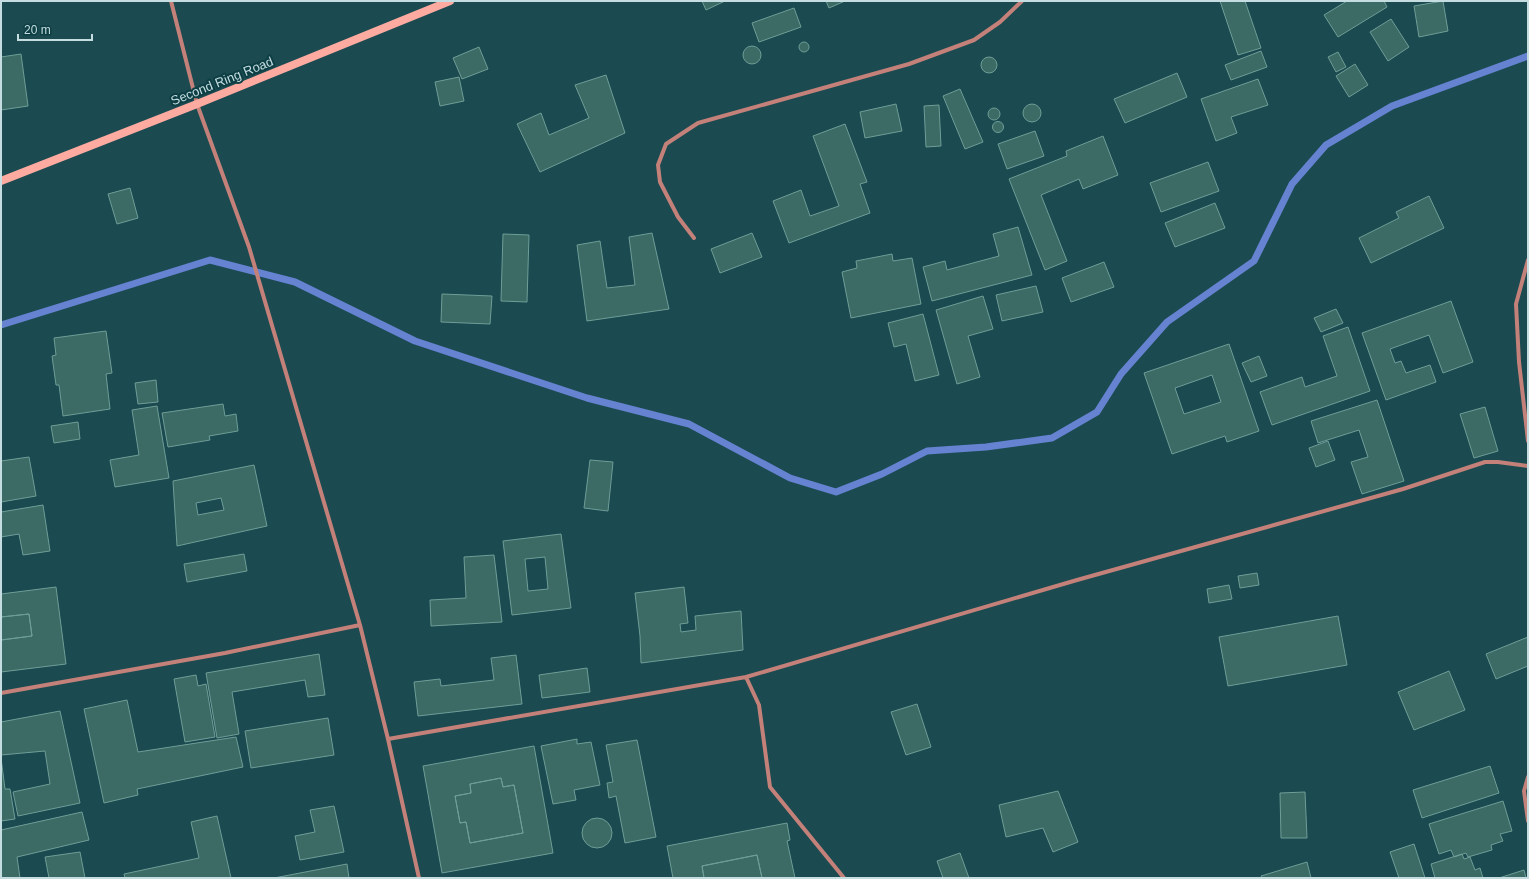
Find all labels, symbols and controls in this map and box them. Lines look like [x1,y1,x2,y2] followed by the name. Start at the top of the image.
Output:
[18,16,92,42] scale bar
[24,23,51,37] text: 20 m
[169,54,275,108] street label: Second Ring Road

